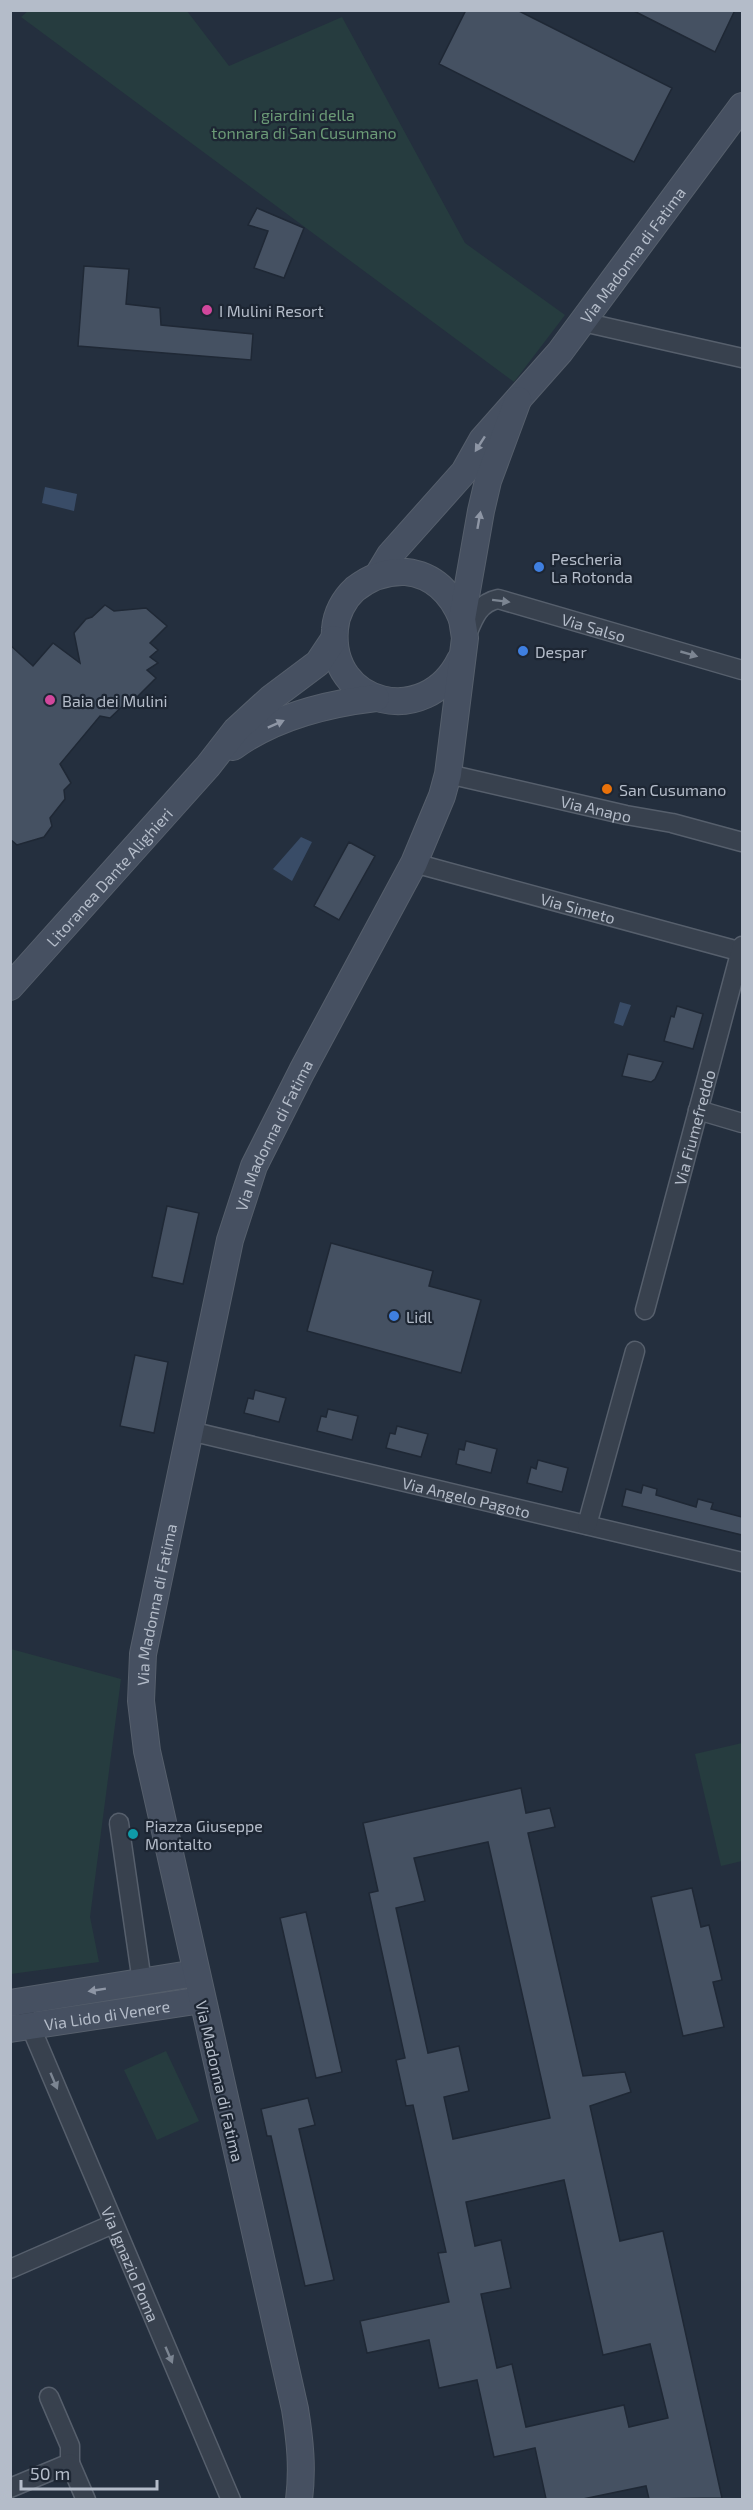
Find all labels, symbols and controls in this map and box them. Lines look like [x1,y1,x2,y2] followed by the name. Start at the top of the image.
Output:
[211,105,397,142] park label: I giardini della tonnara di San Cusumano
[575,183,689,327] street label: Via Madonna di Fatima
[219,301,324,320] place label: I Mulini Resort
[200,303,214,317] marker: I Mulini Resort
[475,436,486,452] one-way arrow
[475,510,484,529] one-way arrow
[551,549,633,586] place label: Pescheria La Rotonda
[532,560,546,574] marker: Pescheria La Rotonda
[492,597,511,606] one-way arrow
[559,609,628,645] street label: Via Salso
[535,642,587,661] place label: Despar
[516,644,530,658] marker: Despar
[680,650,698,659] one-way arrow
[62,691,167,710] place label: Baia dei Mulini
[43,693,57,707] marker: Baia dei Mulini
[267,719,285,729] one-way arrow
[619,780,726,799] place label: San Cusumano
[600,782,614,796] marker: San Cusumano
[559,791,633,825] street label: Via Anapo
[42,804,176,950] street label: Litoranea Dante Alighieri
[538,888,618,927] street label: Via Simeto
[231,1056,316,1213] street label: Via Madonna di Fatima
[669,1068,718,1187] street label: Via Fiumefreddo
[406,1307,432,1326] place label: Lidl
[387,1309,401,1323] marker: Lidl
[400,1472,532,1521] street label: Via Angelo Pagoto
[132,1522,180,1686] street label: Via Madonna di Fatima
[145,1816,263,1853] place label: Piazza Giuseppe Montalto
[126,1827,140,1841] marker: Piazza Giuseppe Montalto
[87,1986,106,1995] one-way arrow
[43,1995,171,2033] street label: Via Lido di Venere
[192,1999,248,2163] street label: Via Madonna di Fatima
[49,2073,59,2091] one-way arrow
[98,2203,164,2324] street label: Via Ignazio Poma
[165,2346,174,2364] one-way arrow
[21,2453,158,2491] scale bar
[30,2462,70,2484] text: 50 m

